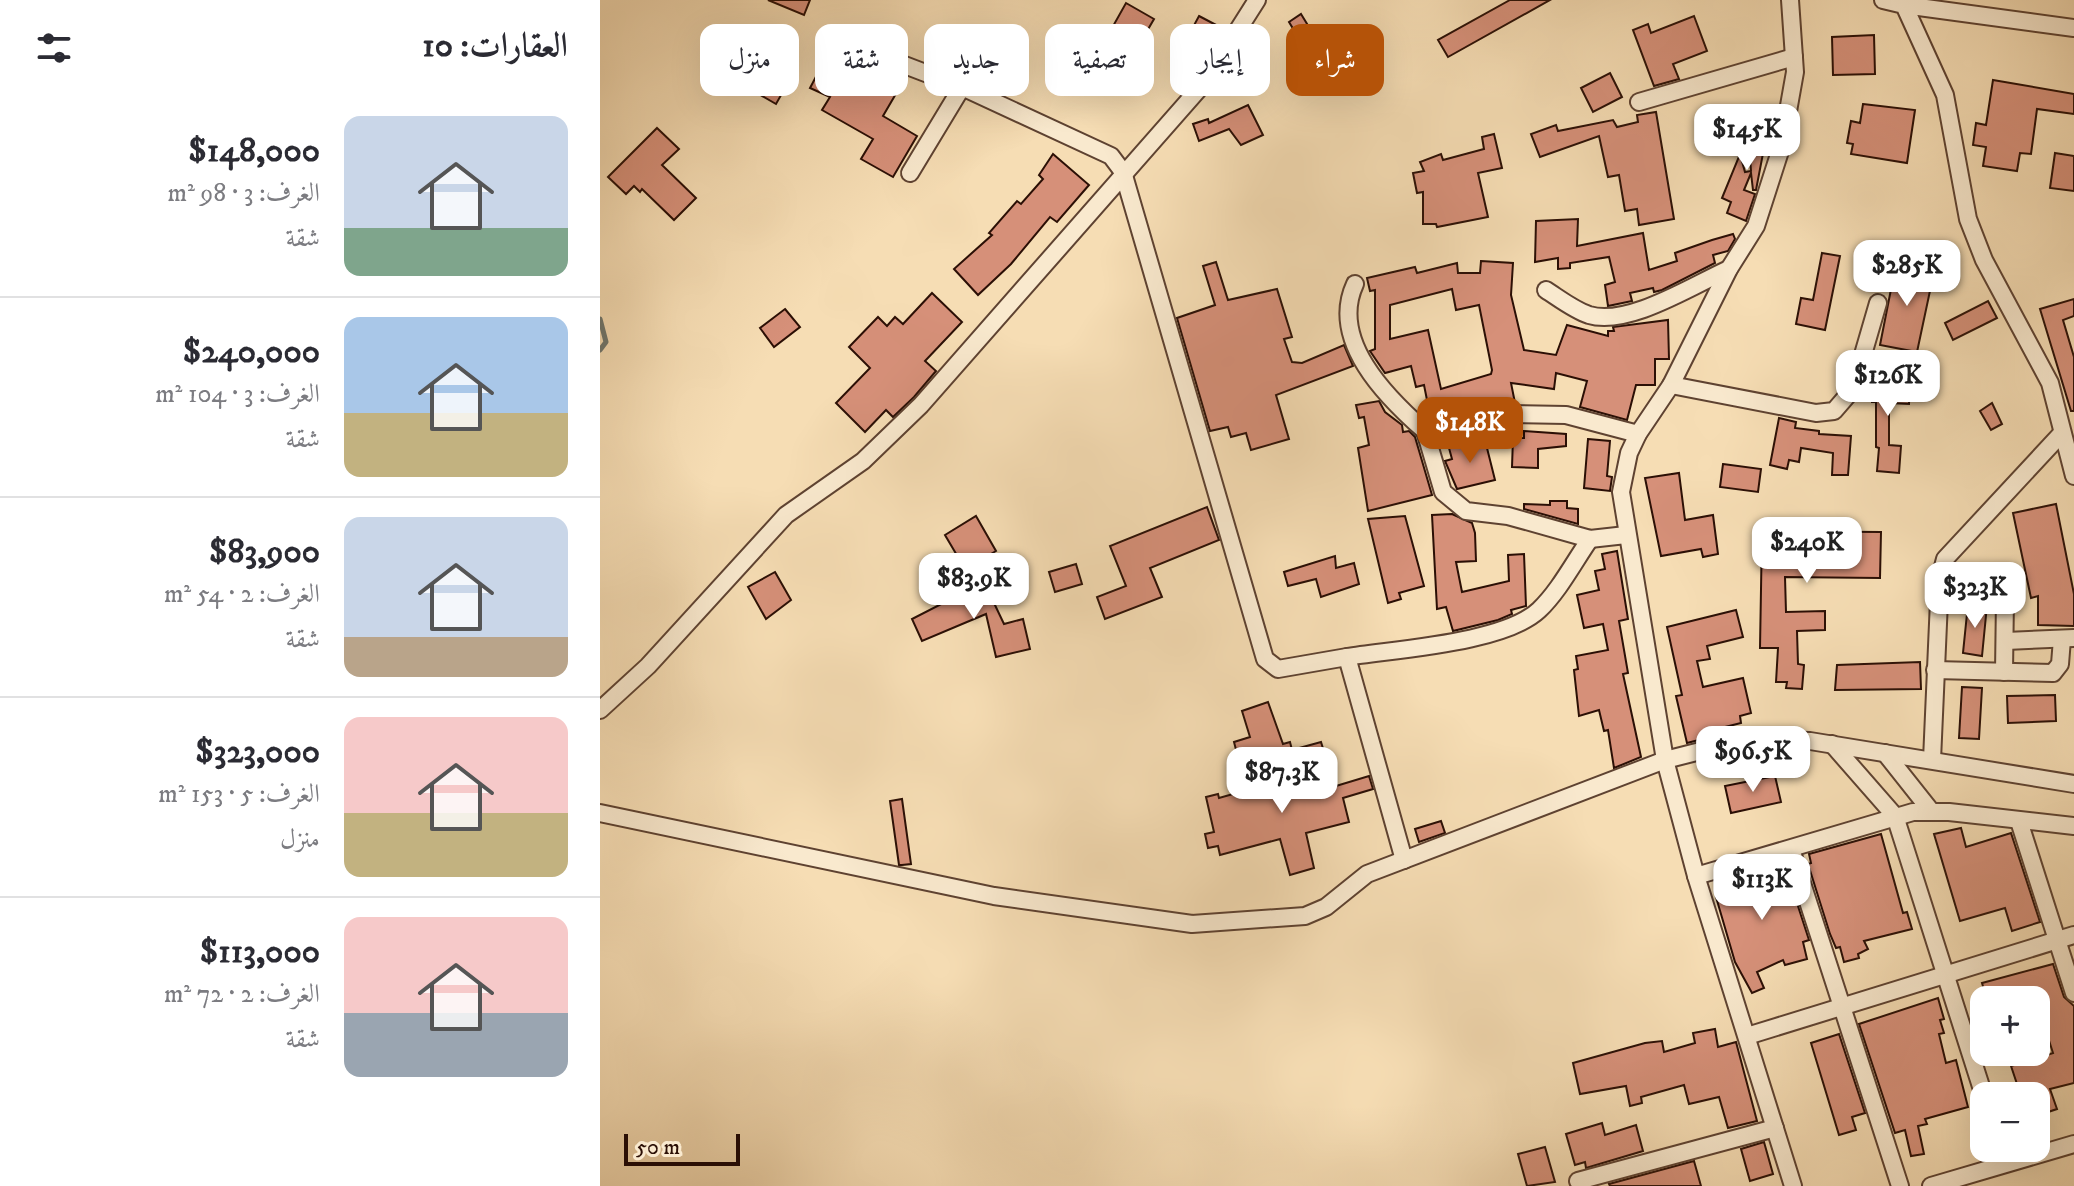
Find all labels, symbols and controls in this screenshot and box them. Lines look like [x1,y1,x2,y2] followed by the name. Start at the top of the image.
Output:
[700,24,799,96] chip: منزل
[815,24,908,96] chip: شقة
[924,24,1029,96] chip: جديد
[1045,24,1154,96] chip: تصفية
[1170,24,1270,96] chip: إيجار
[1286,24,1384,96] chip: شراء
[422,25,568,67] text: العقارات: 10
[32,26,76,70] icon: filters
[1691,104,1803,172] pin: $145K
[1712,113,1782,146] text: $145K
[188,130,320,172] text: $148,000
[408,148,504,244] icon: home
[168,177,320,210] text: الغرف: 3 · 98 m²
[286,222,320,255] text: شقة
[1851,240,1963,308] pin: $285K
[1871,249,1943,282] text: $285K
[183,331,320,373] text: $240,000
[408,349,504,445] icon: home
[1832,350,1944,418] pin: $126K
[1854,359,1922,392] text: $126K
[155,378,320,411] text: الغرف: 3 · 104 m²
[1414,397,1526,465] pin: $148K
[1435,406,1505,439] text: $148K
[286,423,320,456] text: شقة
[1751,517,1863,585] pin: $240K
[1770,526,1844,559] text: $240K
[209,531,320,573] text: $83,900
[408,549,504,645] icon: home
[909,553,1039,621] pin: $83.9K
[937,562,1011,595] text: $83.9K
[1919,562,2031,630] pin: $323K
[1943,571,2007,604] text: $323K
[164,578,320,611] text: الغرف: 2 · 54 m²
[286,623,320,656] text: شقة
[1688,726,1818,794] pin: $96.5K
[195,731,320,773] text: $323,000
[1714,735,1792,768] text: $96.5K
[1217,747,1347,815] pin: $87.3K
[408,749,504,845] icon: home
[1245,756,1319,789] text: $87.3K
[158,778,320,811] text: الغرف: 5 · 153 m²
[280,823,320,856] text: منزل
[1706,854,1818,922] pin: $113K
[1731,863,1793,896] text: $113K
[200,931,320,973] text: $113,000
[408,949,504,1045] icon: home
[164,978,320,1011] text: الغرف: 2 · 72 m²
[1970,986,2050,1162] map controls
[1970,986,2050,1066] button: +
[286,1023,320,1056] text: شقة
[1970,1082,2050,1162] button: −
[624,1130,740,1166] scale bar
[636,1134,680,1161] text: 50 m

